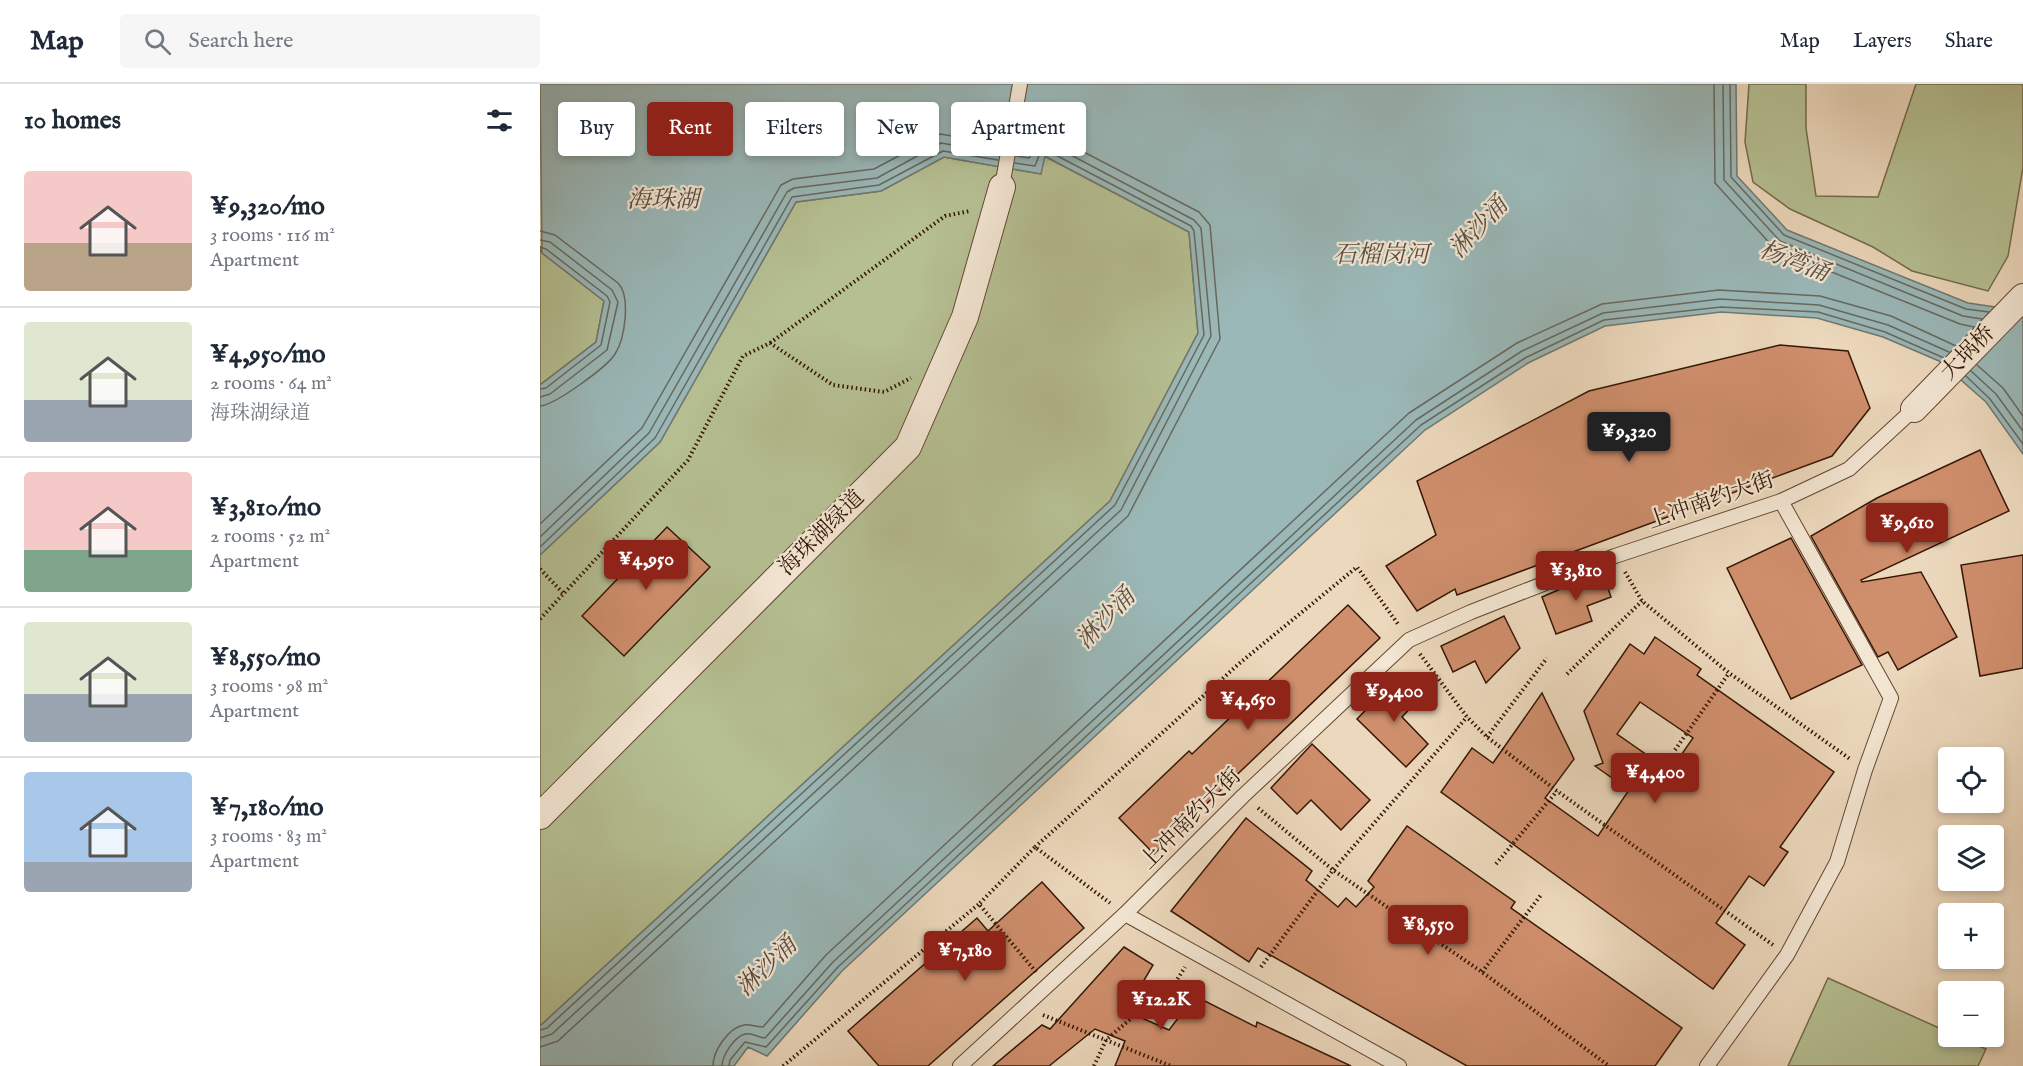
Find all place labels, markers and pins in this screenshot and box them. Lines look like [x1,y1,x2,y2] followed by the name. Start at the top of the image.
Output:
[1580,412,1678,463] pin: ¥9,320
[1858,503,1956,554] pin: ¥9,610
[597,540,695,591] pin: ¥4,950
[1527,551,1625,602] pin: ¥3,810
[1345,672,1443,723] pin: ¥9,400
[1199,680,1297,731] pin: ¥4,650
[1606,753,1704,804] pin: ¥4,400
[1379,905,1477,956] pin: ¥8,550
[916,931,1014,982] pin: ¥7,180
[1112,980,1210,1031] pin: ¥12.2K

